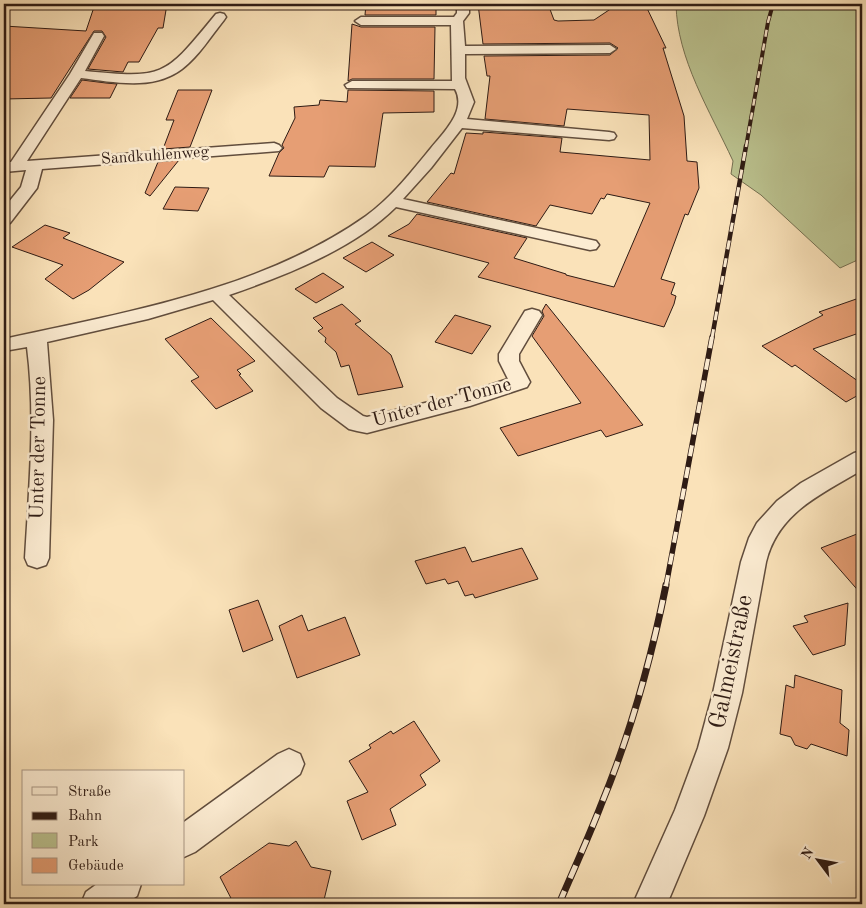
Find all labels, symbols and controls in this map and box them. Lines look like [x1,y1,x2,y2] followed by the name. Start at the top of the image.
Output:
[100,144,210,168] street label: Sandkuhlenweg
[370,375,514,431] street label: Unter der Tonne
[28,376,50,520] street label: Unter der Tonne
[706,593,758,731] street label: Galmeistraße
[22,770,185,886] legend
[68,785,111,800] text: Straße
[68,809,102,824] text: Bahn
[68,835,99,850] text: Park
[794,836,844,886] north arrow
[799,845,817,862] text: N
[68,859,124,874] text: Gebäude

